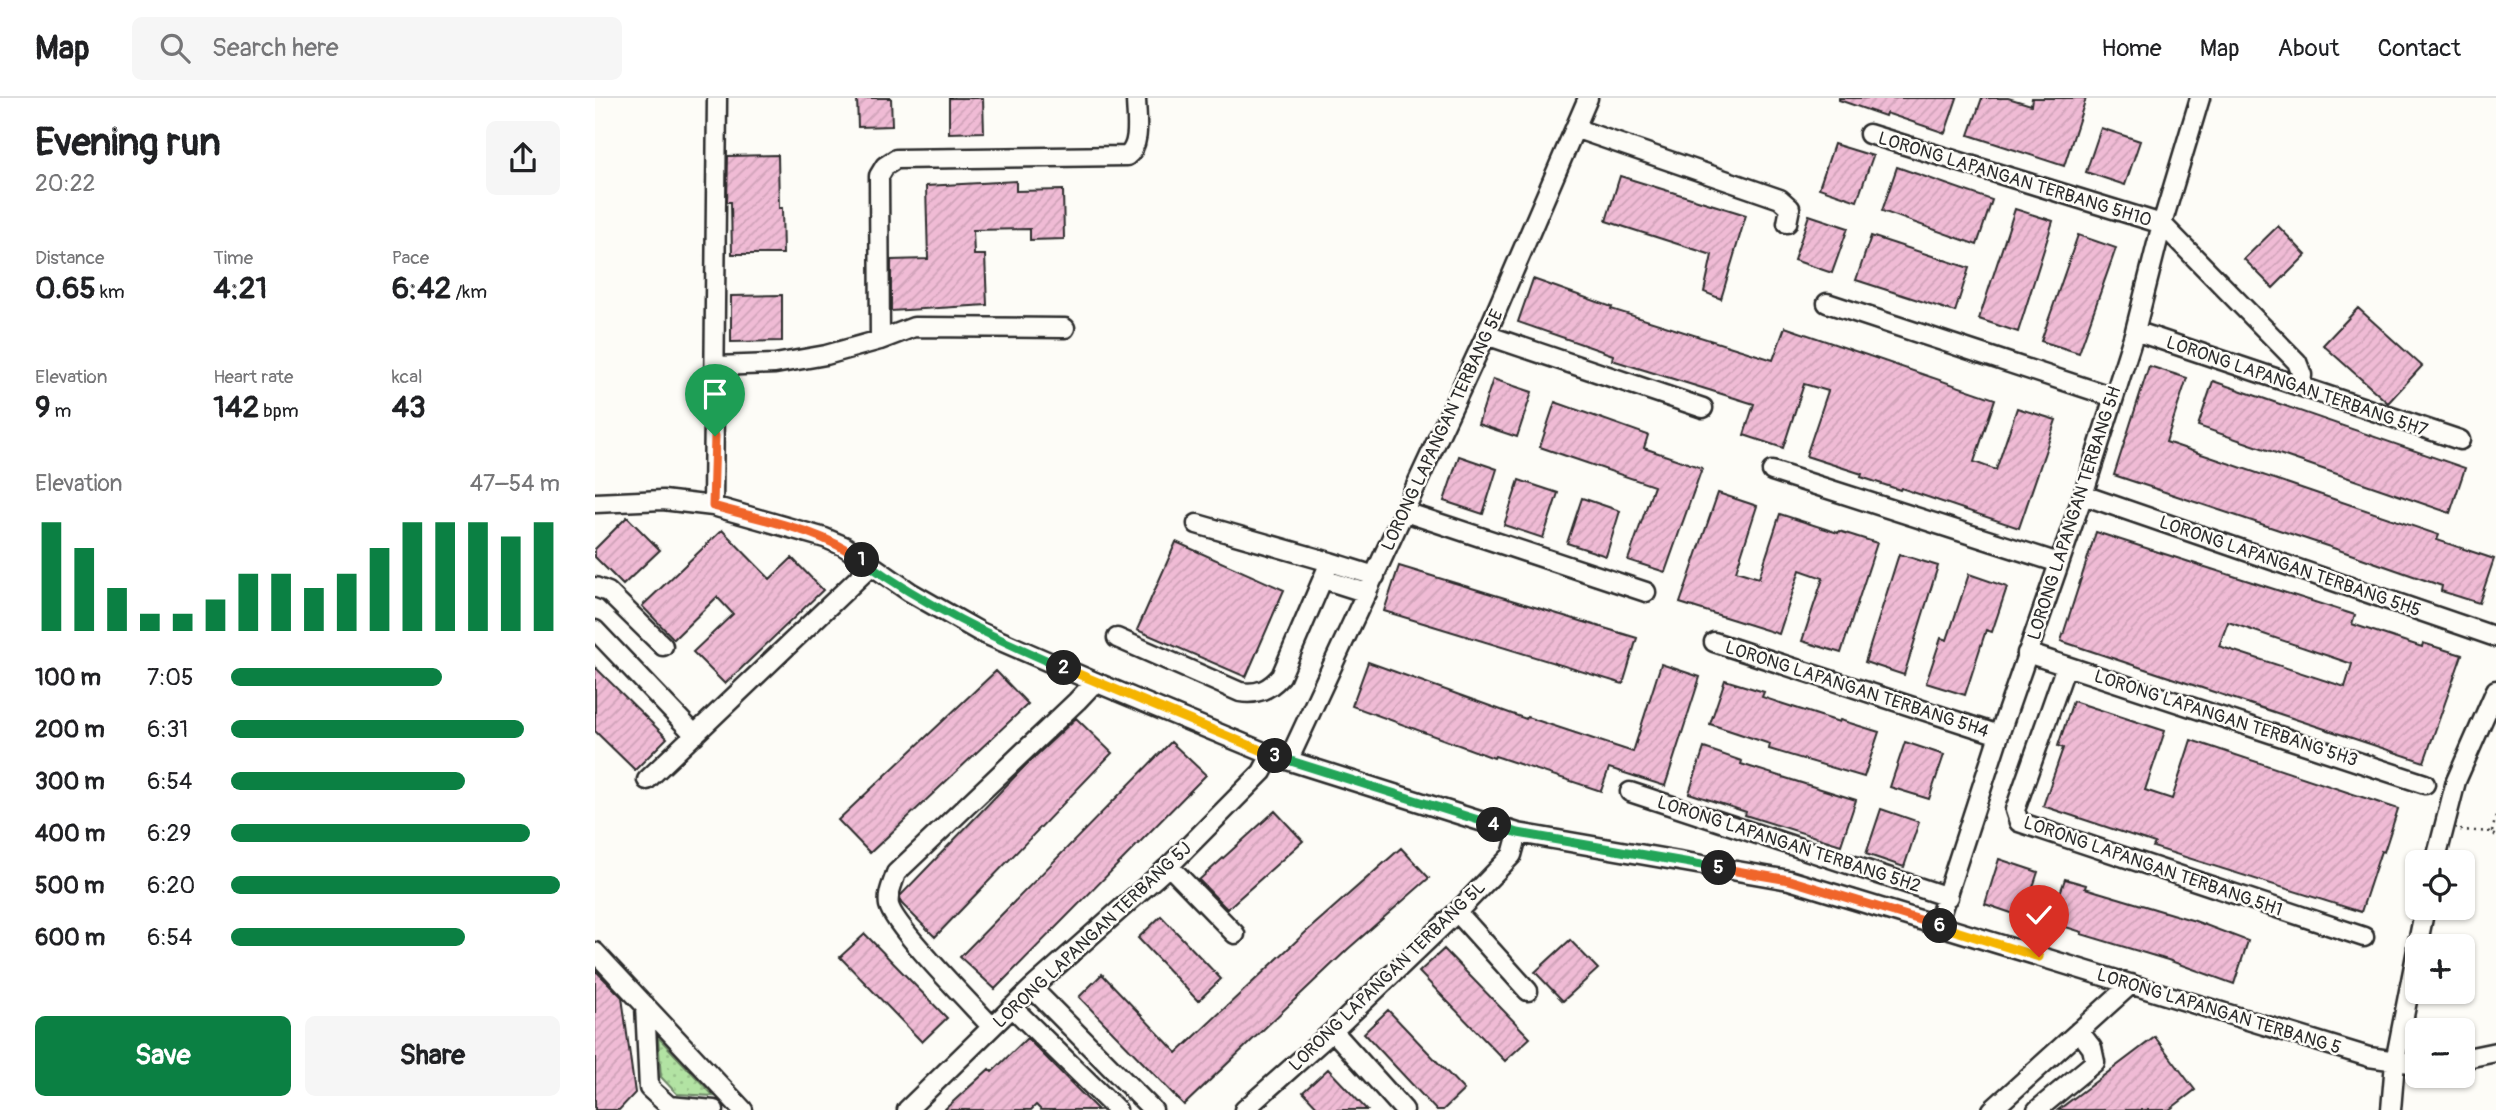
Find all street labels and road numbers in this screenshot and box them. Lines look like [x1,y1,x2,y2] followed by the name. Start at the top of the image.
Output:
[1875,127,2154,232] street label: LORONG LAPANGAN TERBANG 5H10
[1376,306,1509,554] street label: LORONG LAPANGAN TERBANG 5E
[2163,331,2431,442] street label: LORONG LAPANGAN TERBANG 5H7
[2023,383,2126,643] street label: LORONG LAPANGAN TERBANG 5H
[2156,511,2424,622] street label: LORONG LAPANGAN TERBANG 5H5
[1722,636,1992,743] street label: LORONG LAPANGAN TERBANG 5H4
[2091,665,2360,772] street label: LORONG LAPANGAN TERBANG 5H3
[1655,791,1923,897] street label: LORONG LAPANGAN TERBANG 5H2
[2020,811,2285,922] street label: LORONG LAPANGAN TERBANG 5H1
[988,837,1196,1033] street label: LORONG LAPANGAN TERBANG 5J
[1284,876,1490,1076] street label: LORONG LAPANGAN TERBANG 5L
[2094,963,2344,1060] street label: LORONG LAPANGAN TERBANG 5

